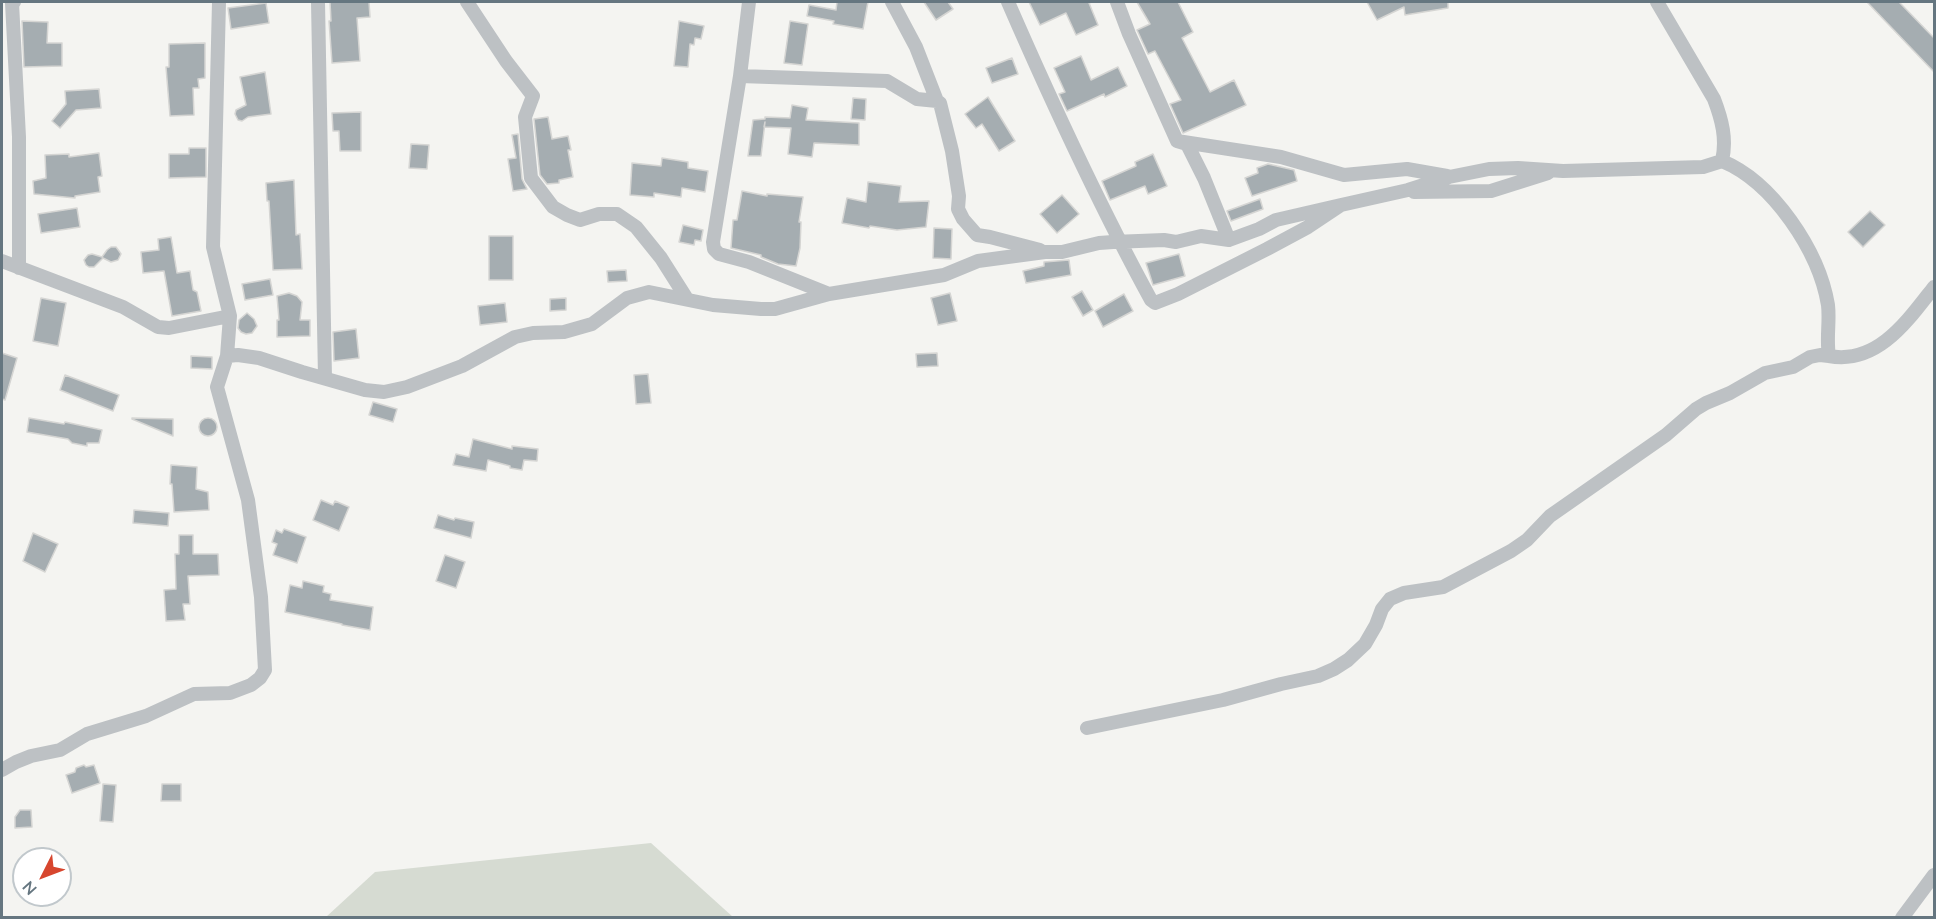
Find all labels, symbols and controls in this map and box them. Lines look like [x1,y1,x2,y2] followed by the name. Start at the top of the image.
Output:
[12,847,72,907] north arrow
[18,876,42,900] text: N

